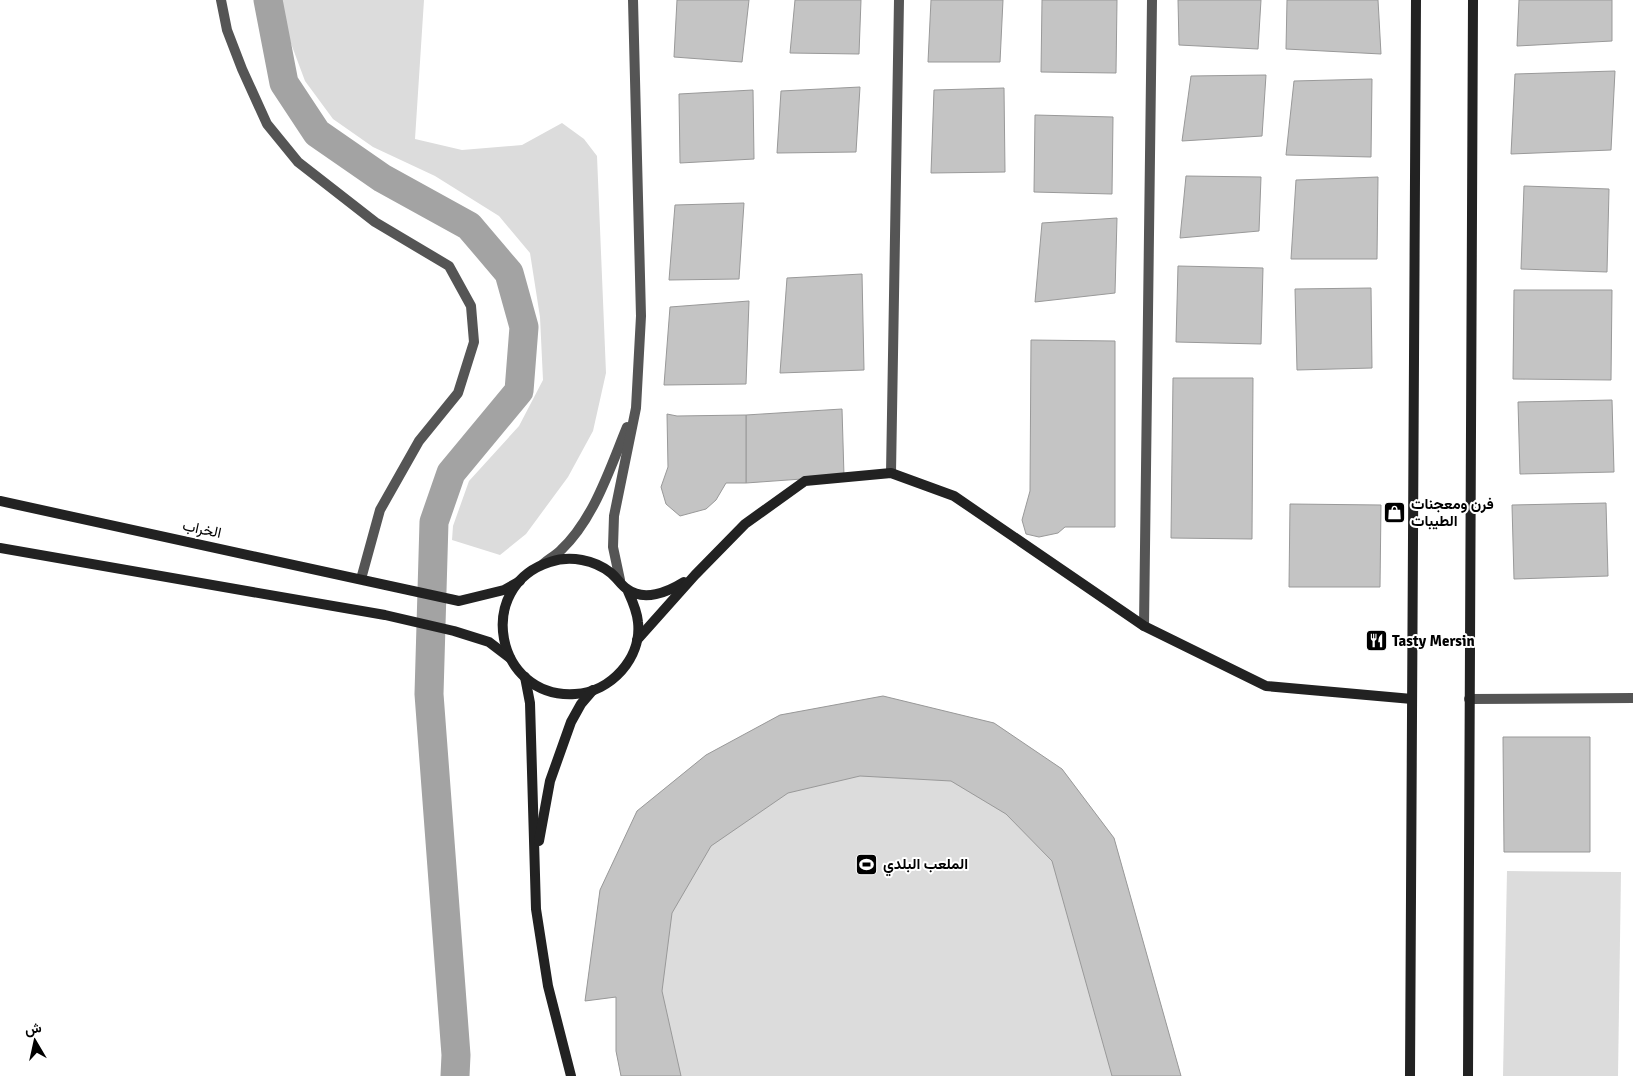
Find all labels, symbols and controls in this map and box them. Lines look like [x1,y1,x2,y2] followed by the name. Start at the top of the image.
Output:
[1411,495,1494,530] place label: فرن ومعجنات الطيبات
[1383,501,1407,525] shop icon: فرن ومعجنات الطيبات
[181,516,223,542] street label: الخراب
[1364,629,1388,653] restaurant icon: Tasty Mersin
[1392,632,1475,650] place label: Tasty Mersin
[855,852,879,876] sports icon: الملعب البلدي
[883,855,968,877] place label: الملعب البلدي
[10,1016,60,1066] north arrow
[23,1019,43,1038] text: ش

